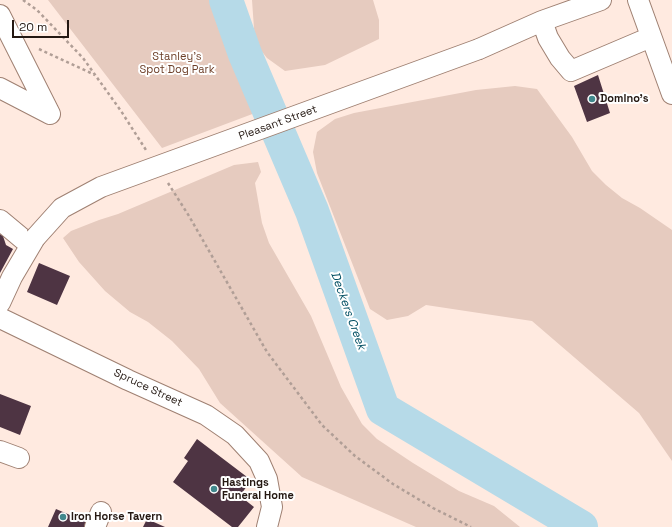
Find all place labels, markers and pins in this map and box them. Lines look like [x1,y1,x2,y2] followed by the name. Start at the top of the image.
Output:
[600,92,649,106] place label: Domino's
[587,94,597,104] marker: Domino's
[222,476,294,502] place label: Hastings Funeral Home
[209,484,219,494] marker: Hastings Funeral Home
[71,510,162,524] place label: Iron Horse Tavern
[58,512,68,522] marker: Iron Horse Tavern

